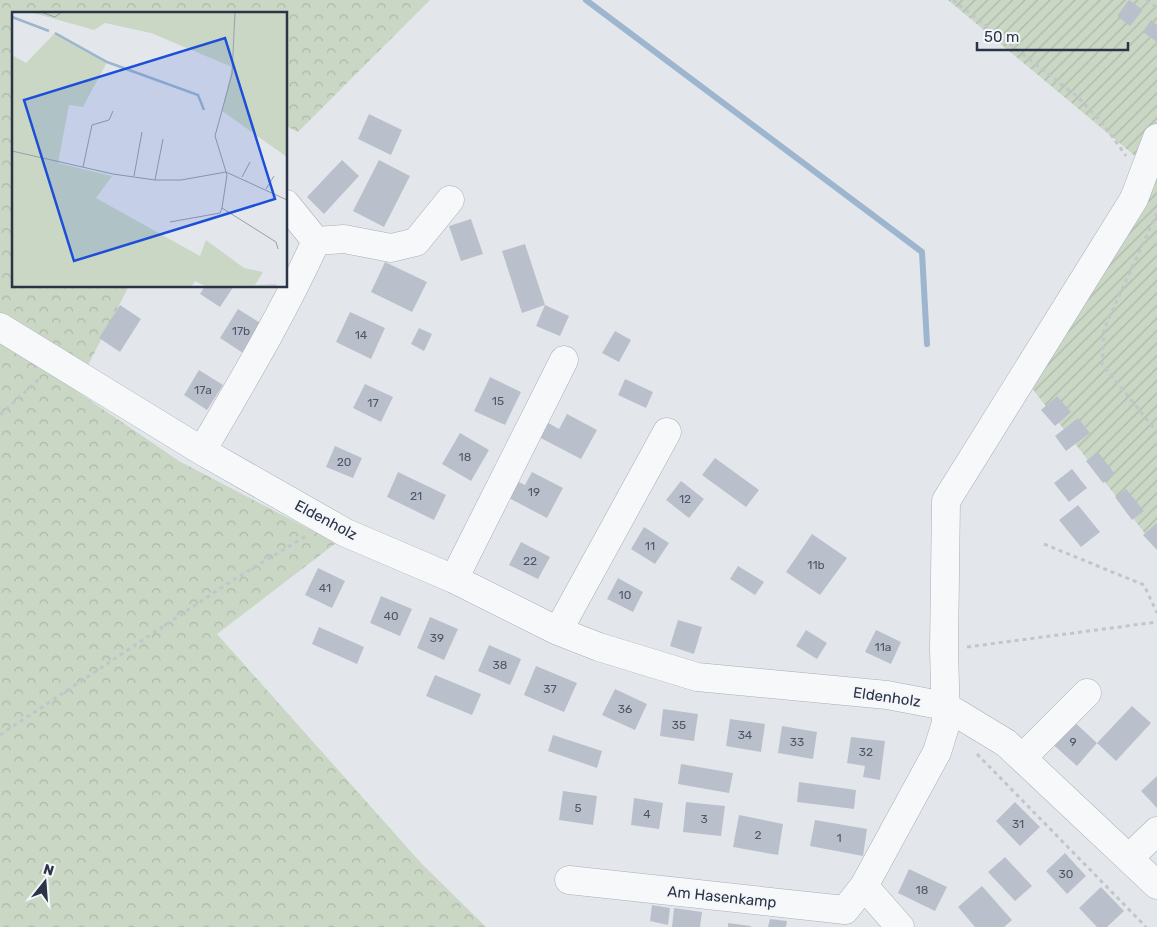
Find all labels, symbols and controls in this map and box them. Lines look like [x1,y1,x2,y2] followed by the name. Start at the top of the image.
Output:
[12,12,288,288] inset map
[977,20,1128,52] scale bar
[984,28,1019,46] text: 50 m
[232,324,250,338] house number: 17b
[355,328,368,342] house number: 14
[194,383,212,397] house number: 17a
[492,394,504,408] house number: 15
[367,396,379,410] house number: 17
[459,450,471,464] house number: 18
[337,455,351,469] house number: 20
[528,485,540,499] house number: 19
[410,489,422,503] house number: 21
[679,492,691,506] house number: 12
[292,496,361,544] street label: Eldenholz
[645,539,655,553] house number: 11
[523,554,537,568] house number: 22
[807,558,825,572] house number: 11b
[319,581,331,595] house number: 41
[619,588,631,602] house number: 10
[383,609,399,623] house number: 40
[430,631,444,645] house number: 39
[875,640,891,654] house number: 11a
[493,658,507,672] house number: 38
[543,682,557,696] house number: 37
[852,683,922,711] street label: Eldenholz
[618,702,632,716] house number: 36
[672,718,686,732] house number: 35
[738,728,753,742] house number: 34
[790,735,804,749] house number: 33
[1069,735,1077,749] house number: 9
[859,745,873,759] house number: 32
[574,801,582,815] house number: 5
[643,807,651,821] house number: 4
[700,812,708,826] house number: 3
[1012,817,1024,831] house number: 31
[754,828,762,842] house number: 2
[836,831,842,845] house number: 1
[20,857,70,907] north arrow
[41,860,56,880] text: N
[1059,867,1073,881] house number: 30
[667,882,777,912] street label: Am Hasenkamp
[916,883,928,897] house number: 18

